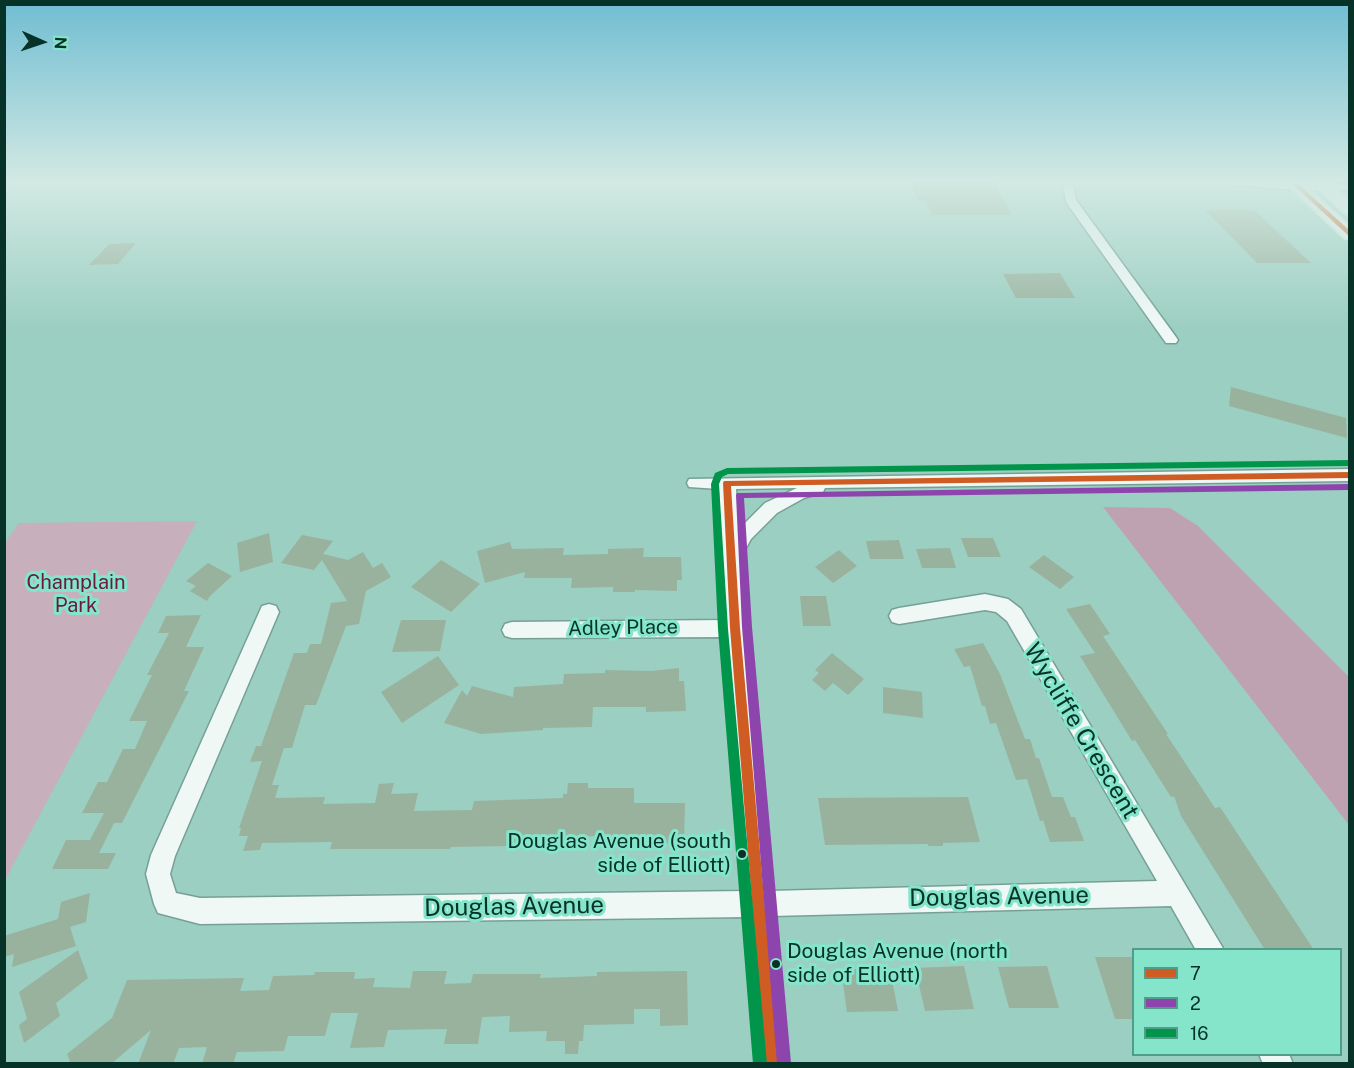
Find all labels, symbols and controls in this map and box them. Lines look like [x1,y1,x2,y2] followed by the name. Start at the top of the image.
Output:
[12,12,72,72] north arrow
[51,36,70,50] text: N
[26,571,126,618] park label: Champlain Park
[568,615,678,641] street label: Adley Place
[1017,638,1145,824] street label: Wycliffe Crescent
[507,829,731,879] place label: Douglas Avenue (south side of Elliott)
[736,848,748,860] marker: Douglas Avenue (south side of Elliott)
[909,881,1089,913] street label: Douglas Avenue
[424,891,604,923] street label: Douglas Avenue
[787,939,1008,989] place label: Douglas Avenue (north side of Elliott)
[1132,948,1342,1056] legend
[770,958,782,970] marker: Douglas Avenue (north side of Elliott)
[1190,963,1201,984] text: 7
[1190,993,1201,1014] text: 2
[1190,1023,1209,1044] text: 16

